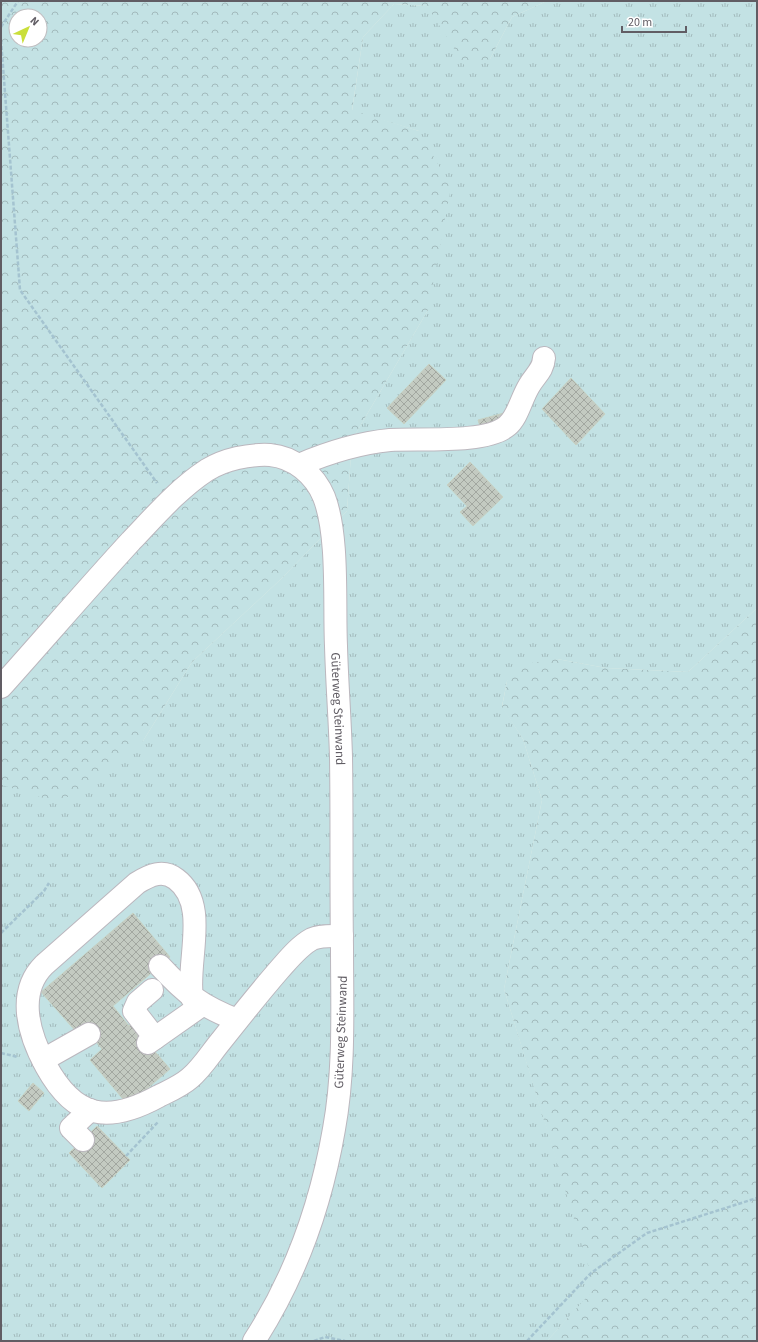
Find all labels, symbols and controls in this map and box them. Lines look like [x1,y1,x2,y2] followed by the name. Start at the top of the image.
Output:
[8,8,48,48] north arrow
[622,8,686,34] scale bar
[27,13,42,29] text: N
[628,14,652,31] text: 20 m
[326,652,349,765] street label: Güterweg Steinwand
[330,975,352,1089] street label: Güterweg Steinwand

